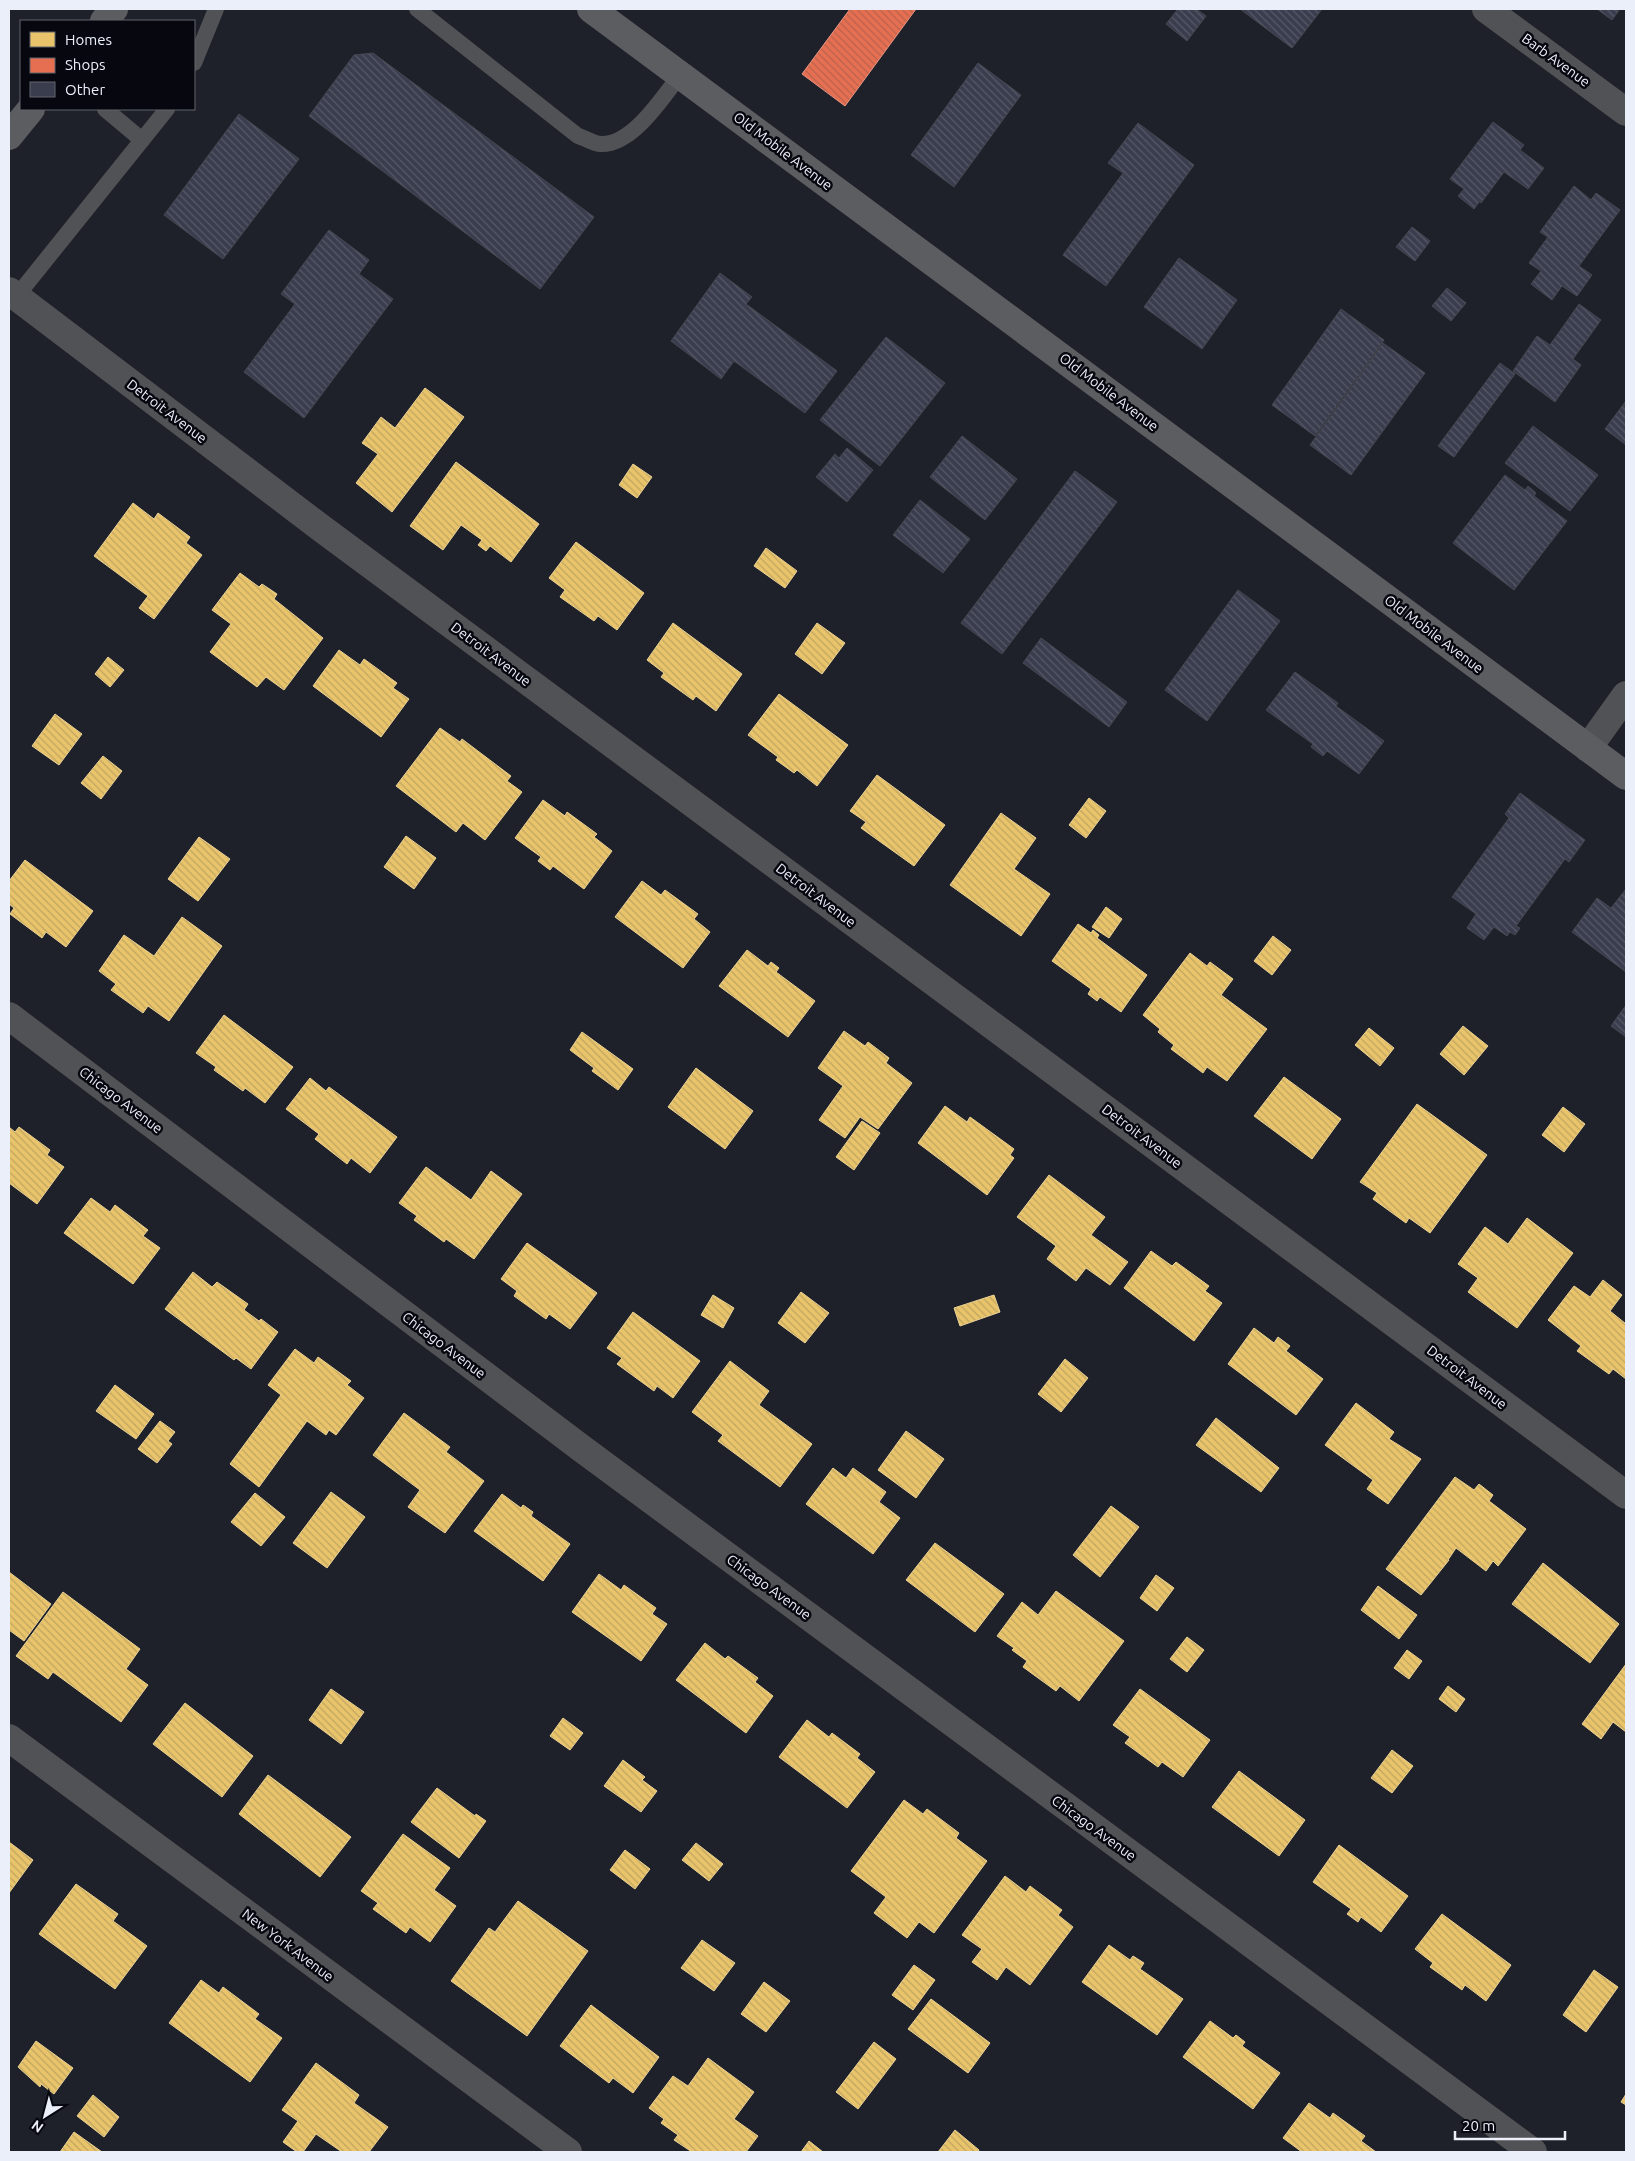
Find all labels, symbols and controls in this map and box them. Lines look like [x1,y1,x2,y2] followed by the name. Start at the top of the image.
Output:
[20,20,195,110] legend
[1519,30,1593,90] street label: Barb Avenue
[65,31,112,48] text: Homes
[65,56,106,73] text: Shops
[65,81,105,98] text: Other
[730,109,836,193] street label: Old Mobile Avenue
[1056,350,1162,434] street label: Old Mobile Avenue
[124,376,210,446] street label: Detroit Avenue
[1381,592,1487,676] street label: Old Mobile Avenue
[448,619,534,689] street label: Detroit Avenue
[773,860,859,930] street label: Detroit Avenue
[76,1063,166,1137] street label: Chicago Avenue
[1099,1101,1185,1171] street label: Detroit Avenue
[399,1308,489,1382] street label: Chicago Avenue
[1424,1342,1510,1412] street label: Detroit Avenue
[724,1551,814,1623] street label: Chicago Avenue
[1049,1792,1139,1864] street label: Chicago Avenue
[239,1905,337,1985] street label: New York Avenue
[20,2091,70,2141] north arrow
[1455,2108,1565,2140] scale bar
[28,2117,46,2136] text: N
[1462,2117,1495,2134] text: 20 m

